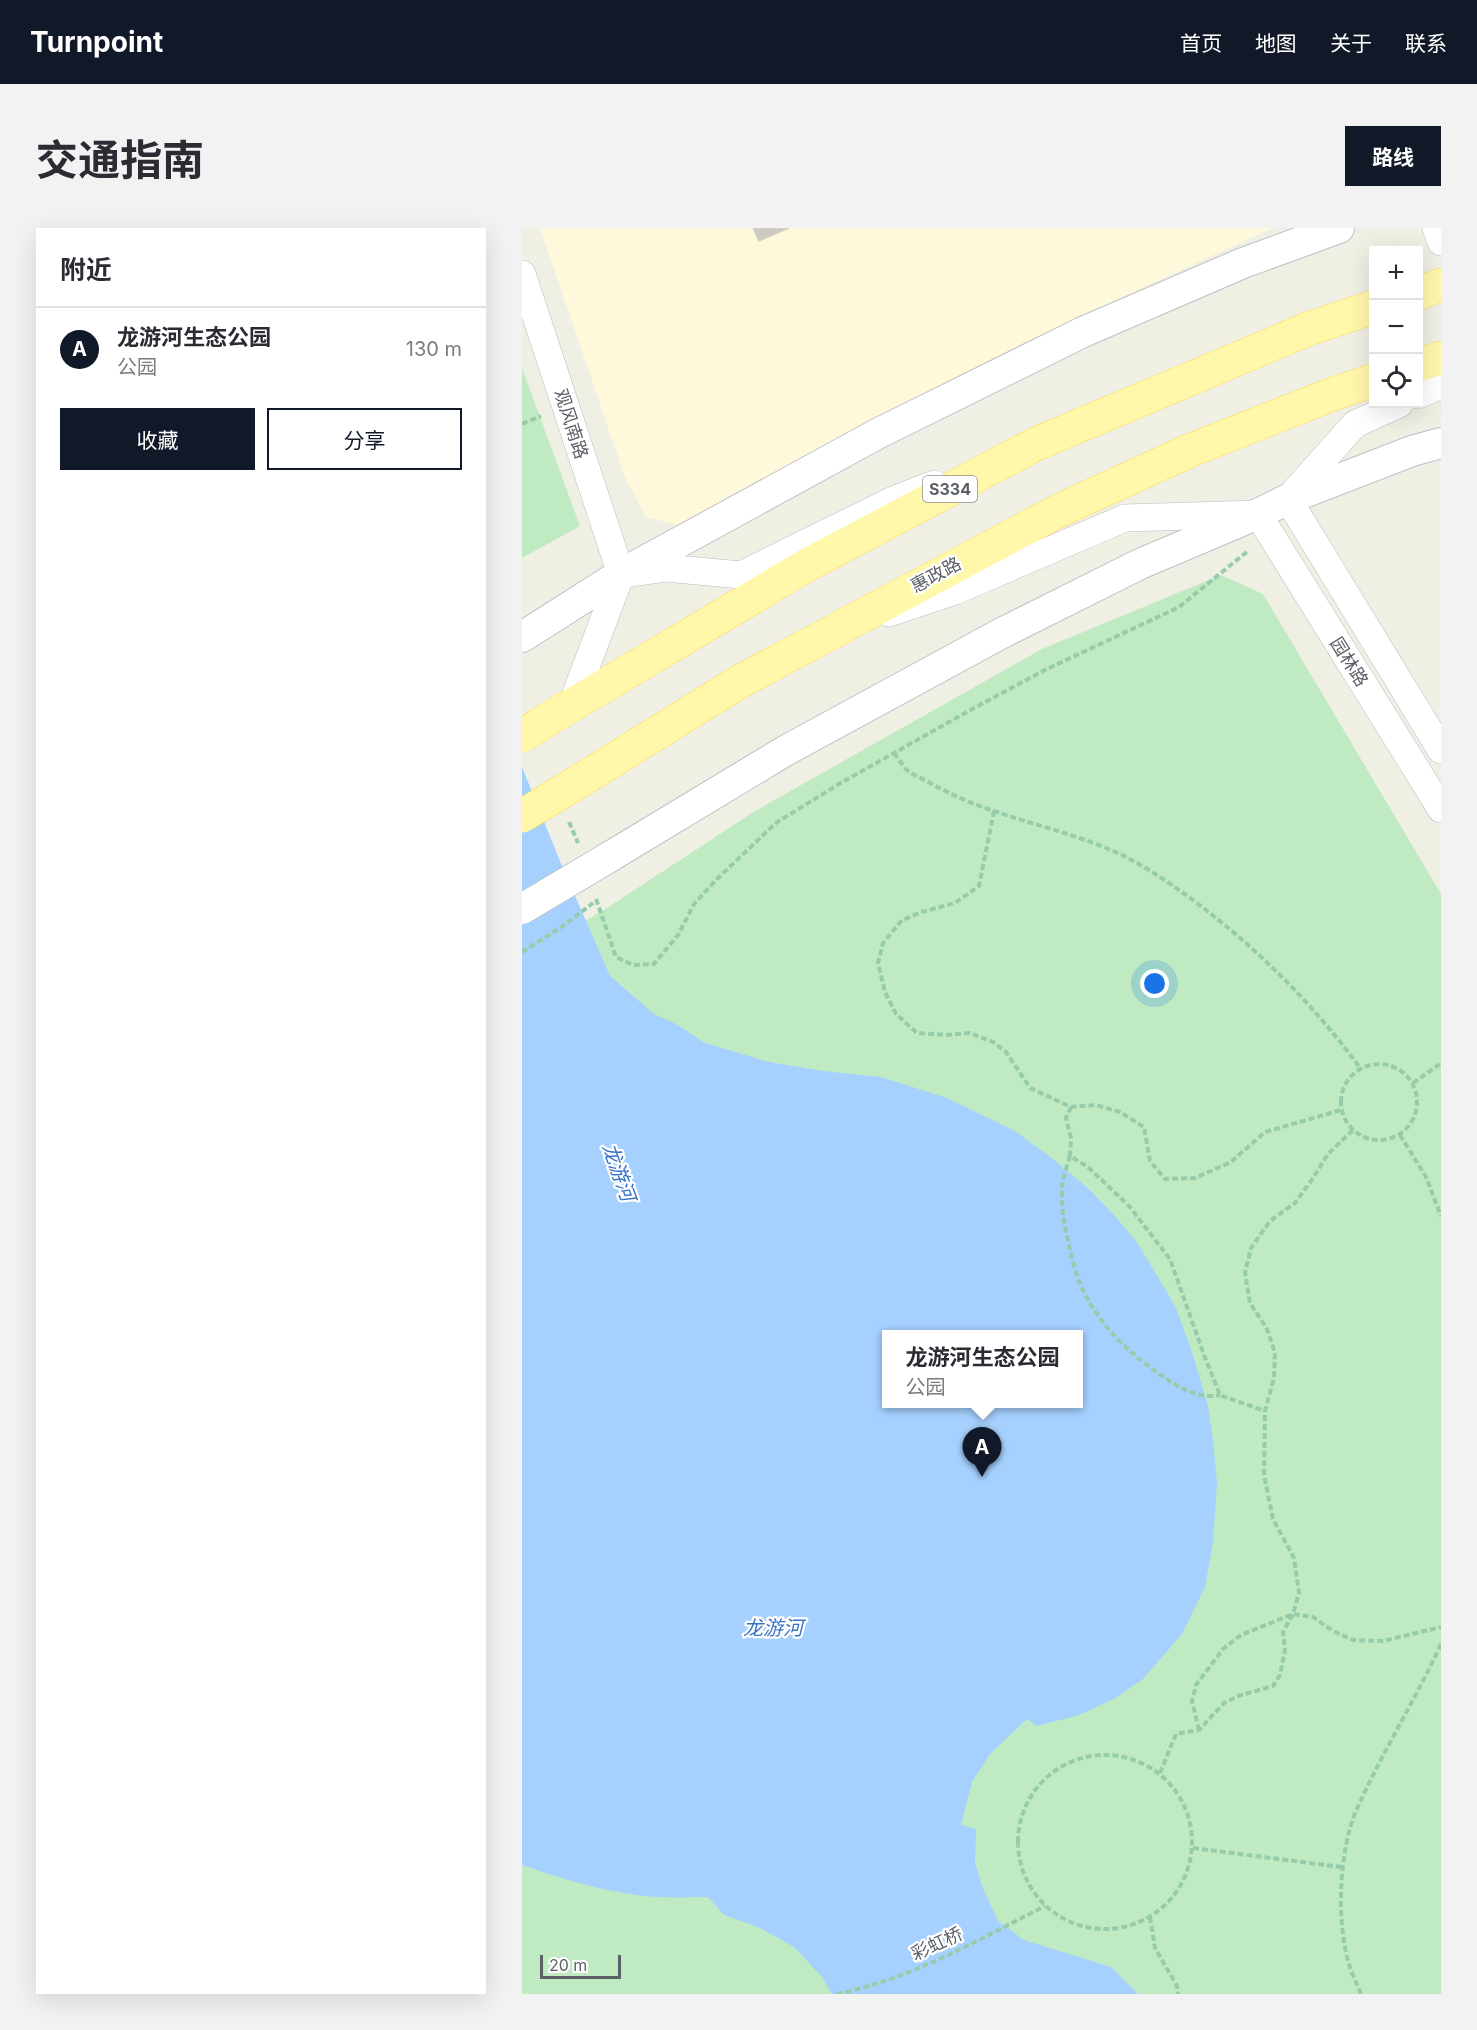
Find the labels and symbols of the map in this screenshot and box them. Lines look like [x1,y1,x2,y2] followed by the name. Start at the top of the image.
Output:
[550,386,593,461] street label: 观风南路
[923,476,977,502] road number: S334
[907,553,965,597] street label: 惠政路
[1326,633,1373,690] street label: 园林路
[1140,969,1169,998] your location
[597,1140,642,1208] water label: 龙游河
[962,1428,1002,1477] pin: A
[743,1616,807,1640] water label: 龙游河
[908,1923,966,1964] street label: 彩虹桥
[540,1952,621,1980] scale bar

